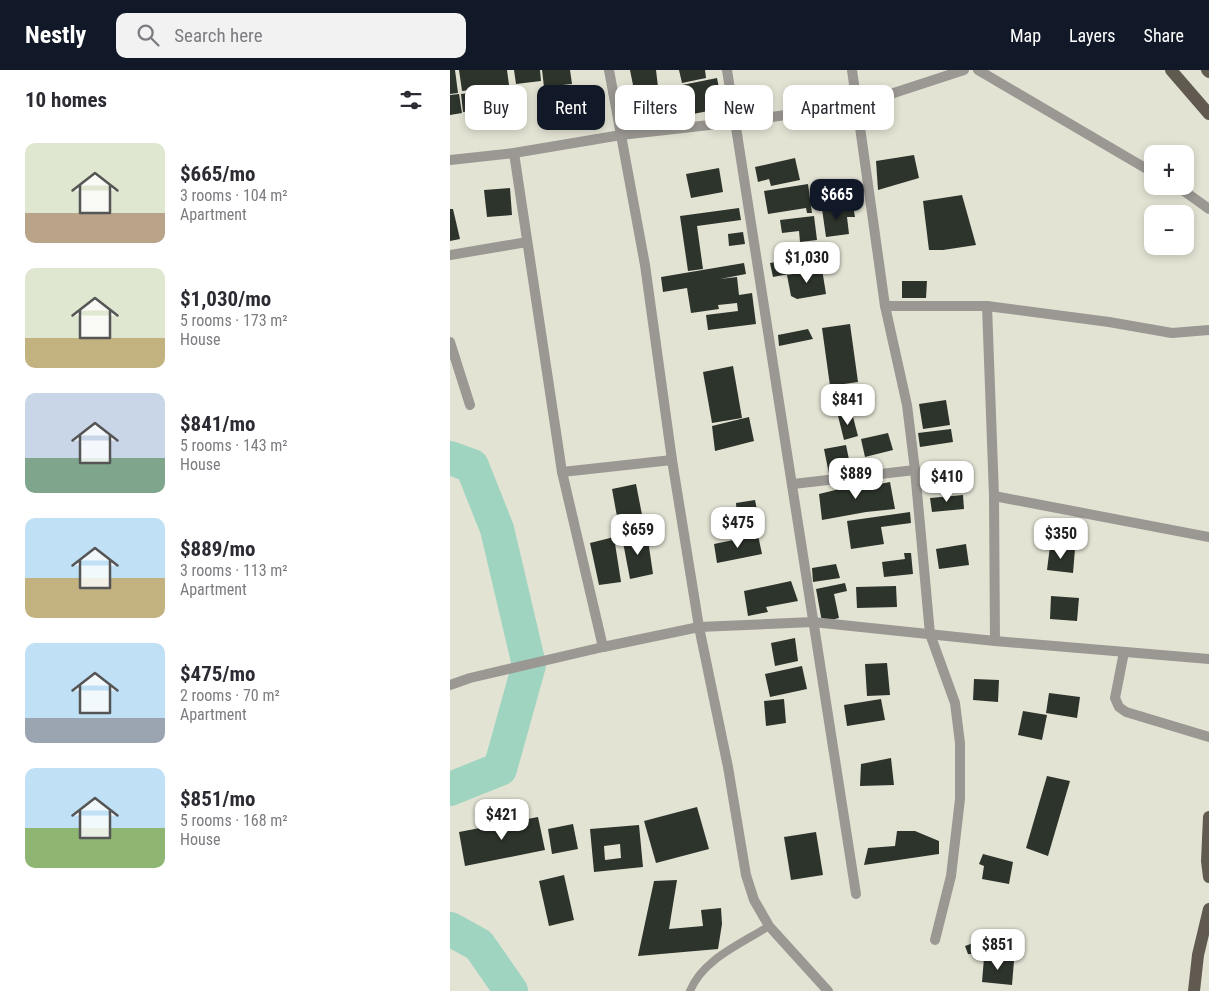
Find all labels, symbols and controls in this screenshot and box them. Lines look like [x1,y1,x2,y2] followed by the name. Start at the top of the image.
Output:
[116,13,466,58] search box
[25,21,86,49] text: Nestly
[134,21,162,49] icon: search
[174,24,263,47] text: Search here
[1010,25,1041,46] text: Map
[1069,25,1116,46] text: Layers
[1144,25,1184,46] text: Share
[465,85,527,130] chip: Buy
[537,85,605,130] chip: Rent
[615,85,695,130] chip: Filters
[705,85,773,130] chip: New
[783,85,894,130] chip: Apartment
[397,86,425,114] icon: filters
[25,88,107,112] text: 10 homes
[1144,145,1194,255] map controls
[1144,145,1194,195] button: +
[180,162,255,186] text: $665/mo
[65,163,125,223] icon: home
[807,178,867,221] pin: $665
[821,185,853,204] text: $665
[180,186,288,205] text: 3 rooms · 104 m²
[180,205,247,224] text: Apartment
[1144,205,1194,255] button: −
[766,242,848,284] pin: $1,030
[785,248,829,267] text: $1,030
[180,287,271,311] text: $1,030/mo
[65,288,125,348] icon: home
[180,311,288,330] text: 5 rooms · 173 m²
[180,330,220,349] text: House
[818,384,878,426] pin: $841
[832,390,864,409] text: $841
[180,412,255,436] text: $841/mo
[65,413,125,473] icon: home
[180,436,288,455] text: 5 rooms · 143 m²
[180,455,220,474] text: House
[826,458,886,500] pin: $889
[917,460,977,503] pin: $410
[840,464,872,483] text: $889
[931,467,963,486] text: $410
[708,506,768,549] pin: $475
[722,513,754,532] text: $475
[608,514,668,556] pin: $659
[1031,518,1091,560] pin: $350
[622,520,654,539] text: $659
[1045,524,1077,543] text: $350
[180,537,255,561] text: $889/mo
[65,538,125,598] icon: home
[180,561,288,580] text: 3 rooms · 113 m²
[180,580,247,599] text: Apartment
[180,662,255,686] text: $475/mo
[65,663,125,723] icon: home
[180,686,280,705] text: 2 rooms · 70 m²
[180,705,247,724] text: Apartment
[180,787,255,811] text: $851/mo
[65,788,125,848] icon: home
[472,798,532,841] pin: $421
[486,805,518,824] text: $421
[180,811,288,830] text: 5 rooms · 168 m²
[180,830,220,849] text: House
[968,928,1028,971] pin: $851
[982,935,1014,954] text: $851

